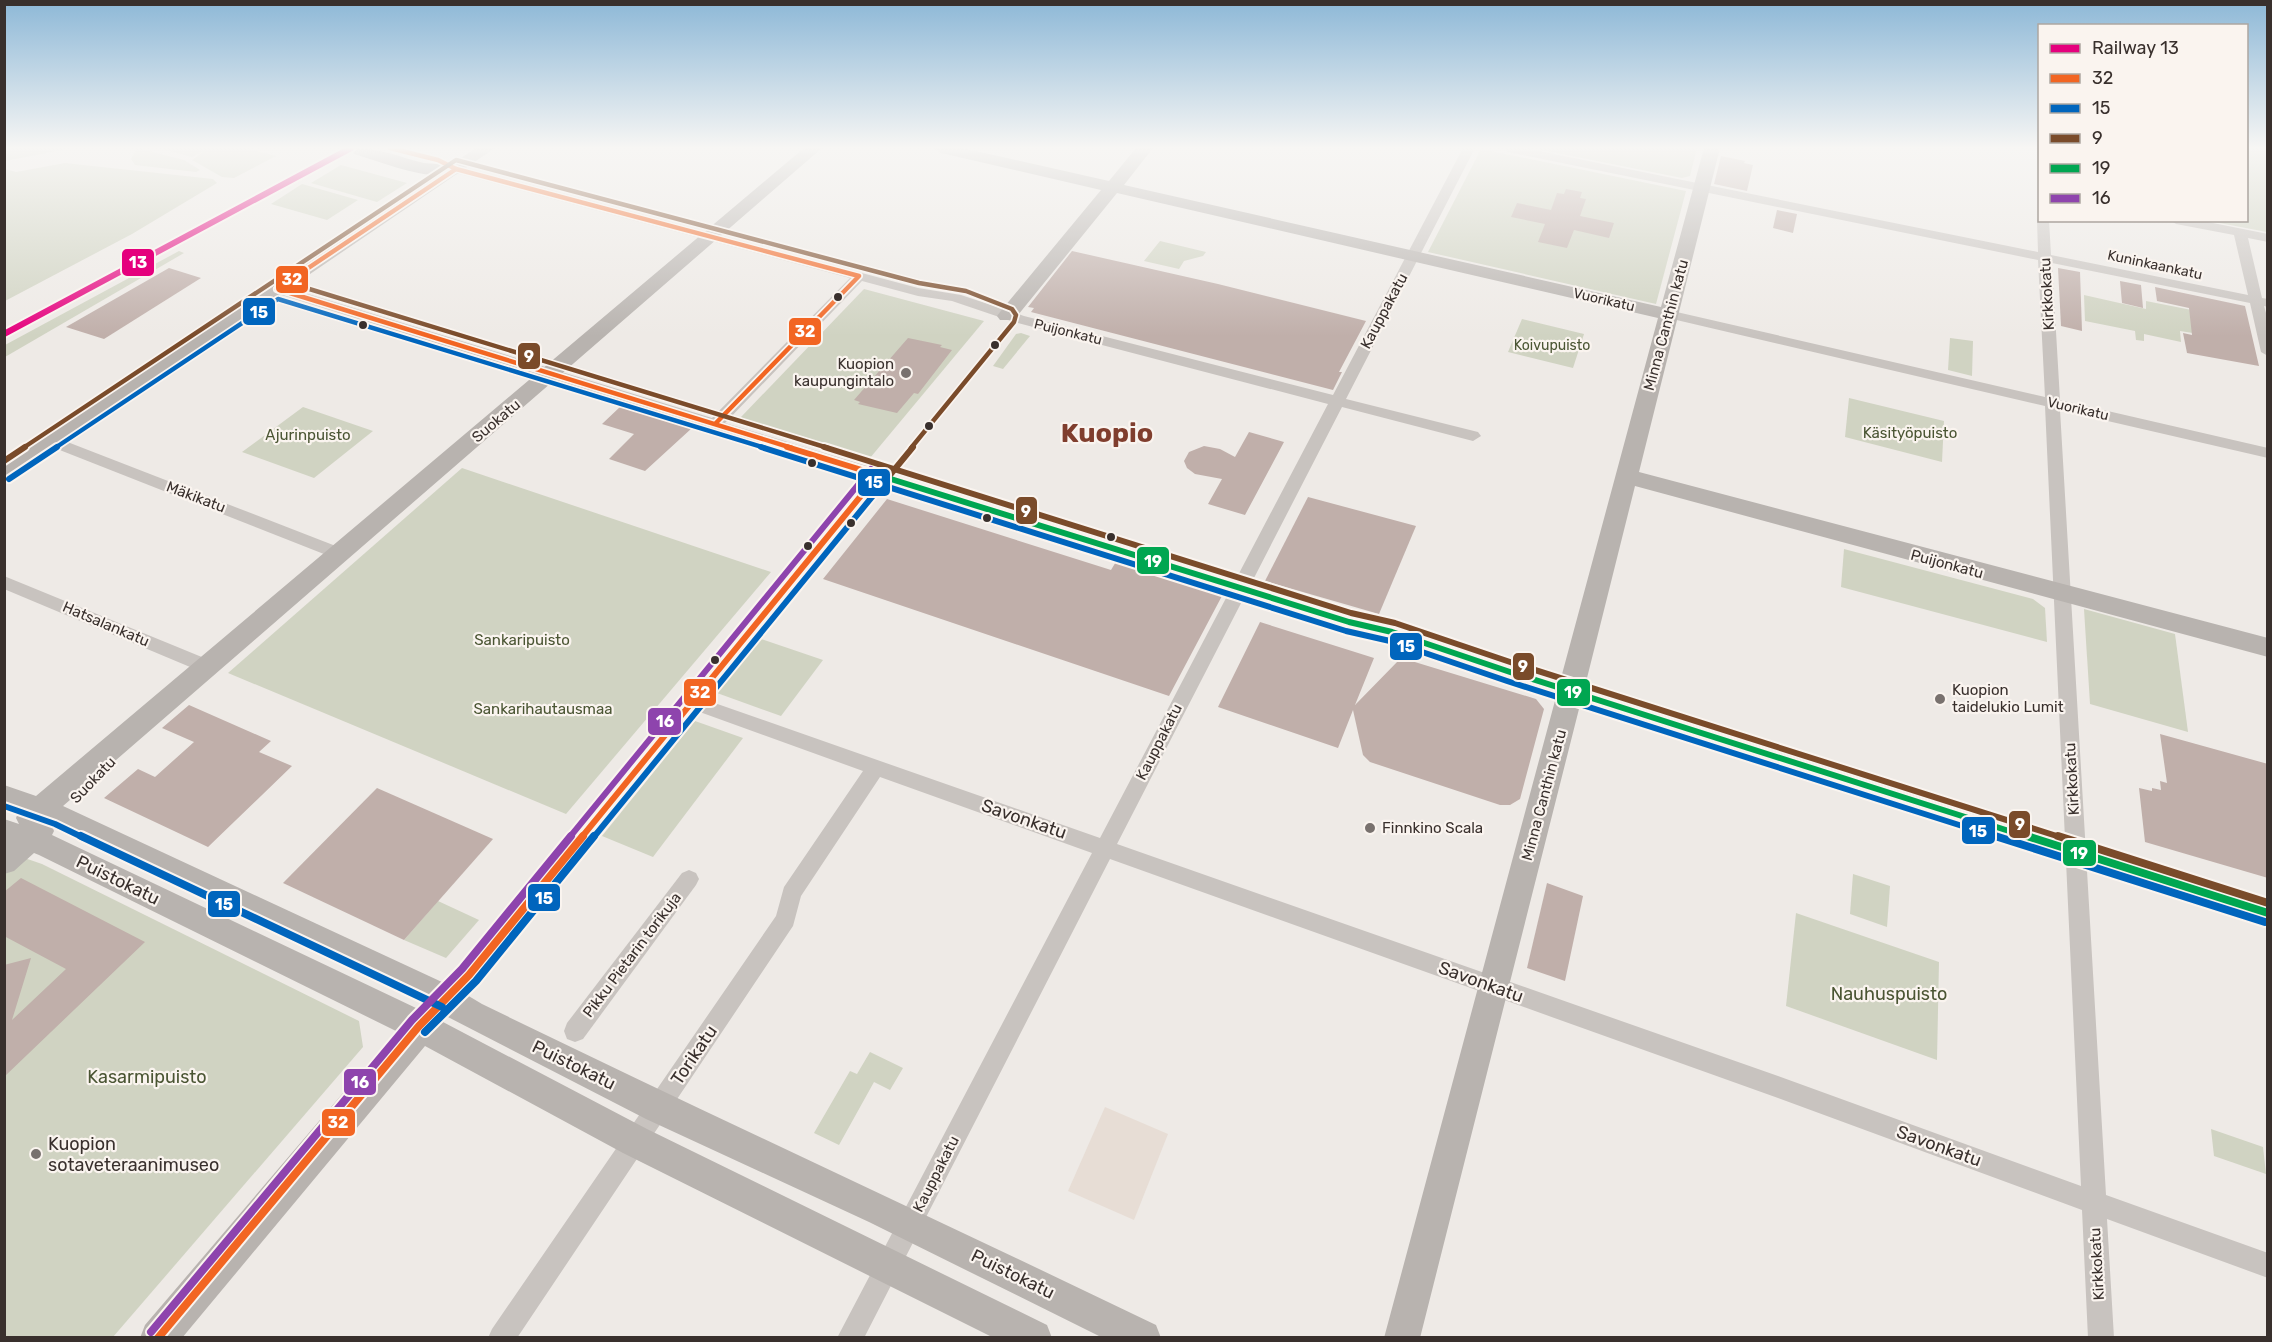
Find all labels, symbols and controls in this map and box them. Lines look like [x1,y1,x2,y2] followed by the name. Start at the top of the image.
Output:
[2038,24,2248,222] legend
[2092,37,2179,59] text: Railway 13
[2092,67,2113,89] text: 32
[2092,97,2110,119] text: 15
[2092,127,2103,149] text: 9
[2092,157,2110,179] text: 19
[2092,187,2111,209] text: 16
[2106,247,2204,283] street label: Kuninkaankatu
[121,248,155,277] line badge: 13
[129,253,147,272] text: 13
[1640,257,1692,393] street label: Minna Canthin katu
[2036,257,2058,331] street label: Kirkkokatu
[275,265,309,294] line badge: 32
[282,270,302,289] text: 32
[1357,270,1411,352] street label: Kauppakatu
[1572,285,1636,315] street label: Vuorikatu
[832,291,844,303] unlabelled marker
[242,297,276,326] line badge: 15
[250,303,268,322] text: 15
[1032,315,1104,349] street label: Puijonkatu
[788,317,822,346] line badge: 32
[357,319,369,331] unlabelled marker
[795,322,815,341] text: 32
[1514,337,1590,354] park label: Koivupuisto
[989,339,1001,351] unlabelled marker
[517,342,541,370] line badge: 9
[524,347,534,366] text: 9
[794,355,894,390] place label: Kuopion kaupungintalo
[899,366,913,380] marker: Kuopion kaupungintalo
[2046,394,2110,424] street label: Vuorikatu
[468,396,524,446] street label: Suokatu
[1061,417,1153,449] district label: Kuopio
[923,420,935,432] unlabelled marker
[1863,424,1957,442] park label: Käsityöpuisto
[265,426,351,444] park label: Ajurinpuisto
[806,457,818,469] unlabelled marker
[857,468,891,497] line badge: 15
[865,473,883,492] text: 15
[164,477,228,517] street label: Mäkikatu
[1015,496,1038,525] line badge: 9
[1021,502,1031,521] text: 9
[981,512,993,524] unlabelled marker
[845,517,857,529] unlabelled marker
[1105,531,1117,543] unlabelled marker
[802,540,814,552] unlabelled marker
[1136,546,1170,575] line badge: 19
[1909,546,1985,582] street label: Puijonkatu
[1144,552,1162,571] text: 19
[60,598,152,650] street label: Hatsalankatu
[474,631,570,649] park label: Sankaripuisto
[1389,632,1423,661] line badge: 15
[1397,637,1415,656] text: 15
[1512,652,1535,681] line badge: 9
[709,654,721,666] unlabelled marker
[1518,657,1528,676] text: 9
[683,678,717,707] line badge: 32
[1556,678,1591,707] line badge: 19
[1952,681,2064,716] place label: Kuopion taidelukio Lumit
[690,683,710,702] text: 32
[1564,683,1582,702] text: 19
[1933,692,1947,706] marker: Kuopion taidelukio Lumit
[473,700,613,718] park label: Sankarihautausmaa
[1132,701,1186,783] street label: Kauppakatu
[647,707,682,736] line badge: 16
[656,712,674,731] text: 16
[1518,727,1570,863] street label: Minna Canthin katu
[2061,742,2083,816] street label: Kirkkokatu
[66,753,120,807] street label: Suokatu
[979,794,1069,844] street label: Savonkatu
[2008,810,2031,839] line badge: 9
[2015,815,2025,834] text: 9
[1961,816,1996,845] line badge: 15
[1382,819,1483,837] place label: Finnkino Scala
[1363,821,1377,835] marker: Finnkino Scala
[1969,822,1987,841] text: 15
[2062,839,2097,867] line badge: 19
[2070,844,2088,863] text: 19
[73,850,163,910] street label: Puistokatu
[527,883,561,912] line badge: 15
[535,889,553,908] text: 15
[579,889,685,1021] street label: Pikku Pietarin torikuja
[207,890,241,918] line badge: 15
[215,895,233,914] text: 15
[1436,957,1526,1007] street label: Savonkatu
[1831,983,1947,1005] park label: Nauhuspuisto
[666,1021,722,1089] street label: Torikatu
[529,1035,619,1095] street label: Puistokatu
[87,1066,207,1088] park label: Kasarmipuisto
[343,1068,377,1096] line badge: 16
[351,1073,369,1092] text: 16
[321,1108,356,1137] line badge: 32
[328,1113,348,1132] text: 32
[1894,1121,1984,1171] street label: Savonkatu
[48,1133,219,1176] place label: Kuopion sotaveteraanimuseo
[909,1133,963,1215] street label: Kauppakatu
[29,1147,43,1161] marker: Kuopion sotaveteraanimuseo
[2086,1227,2108,1301] street label: Kirkkokatu
[968,1244,1058,1304] street label: Puistokatu

